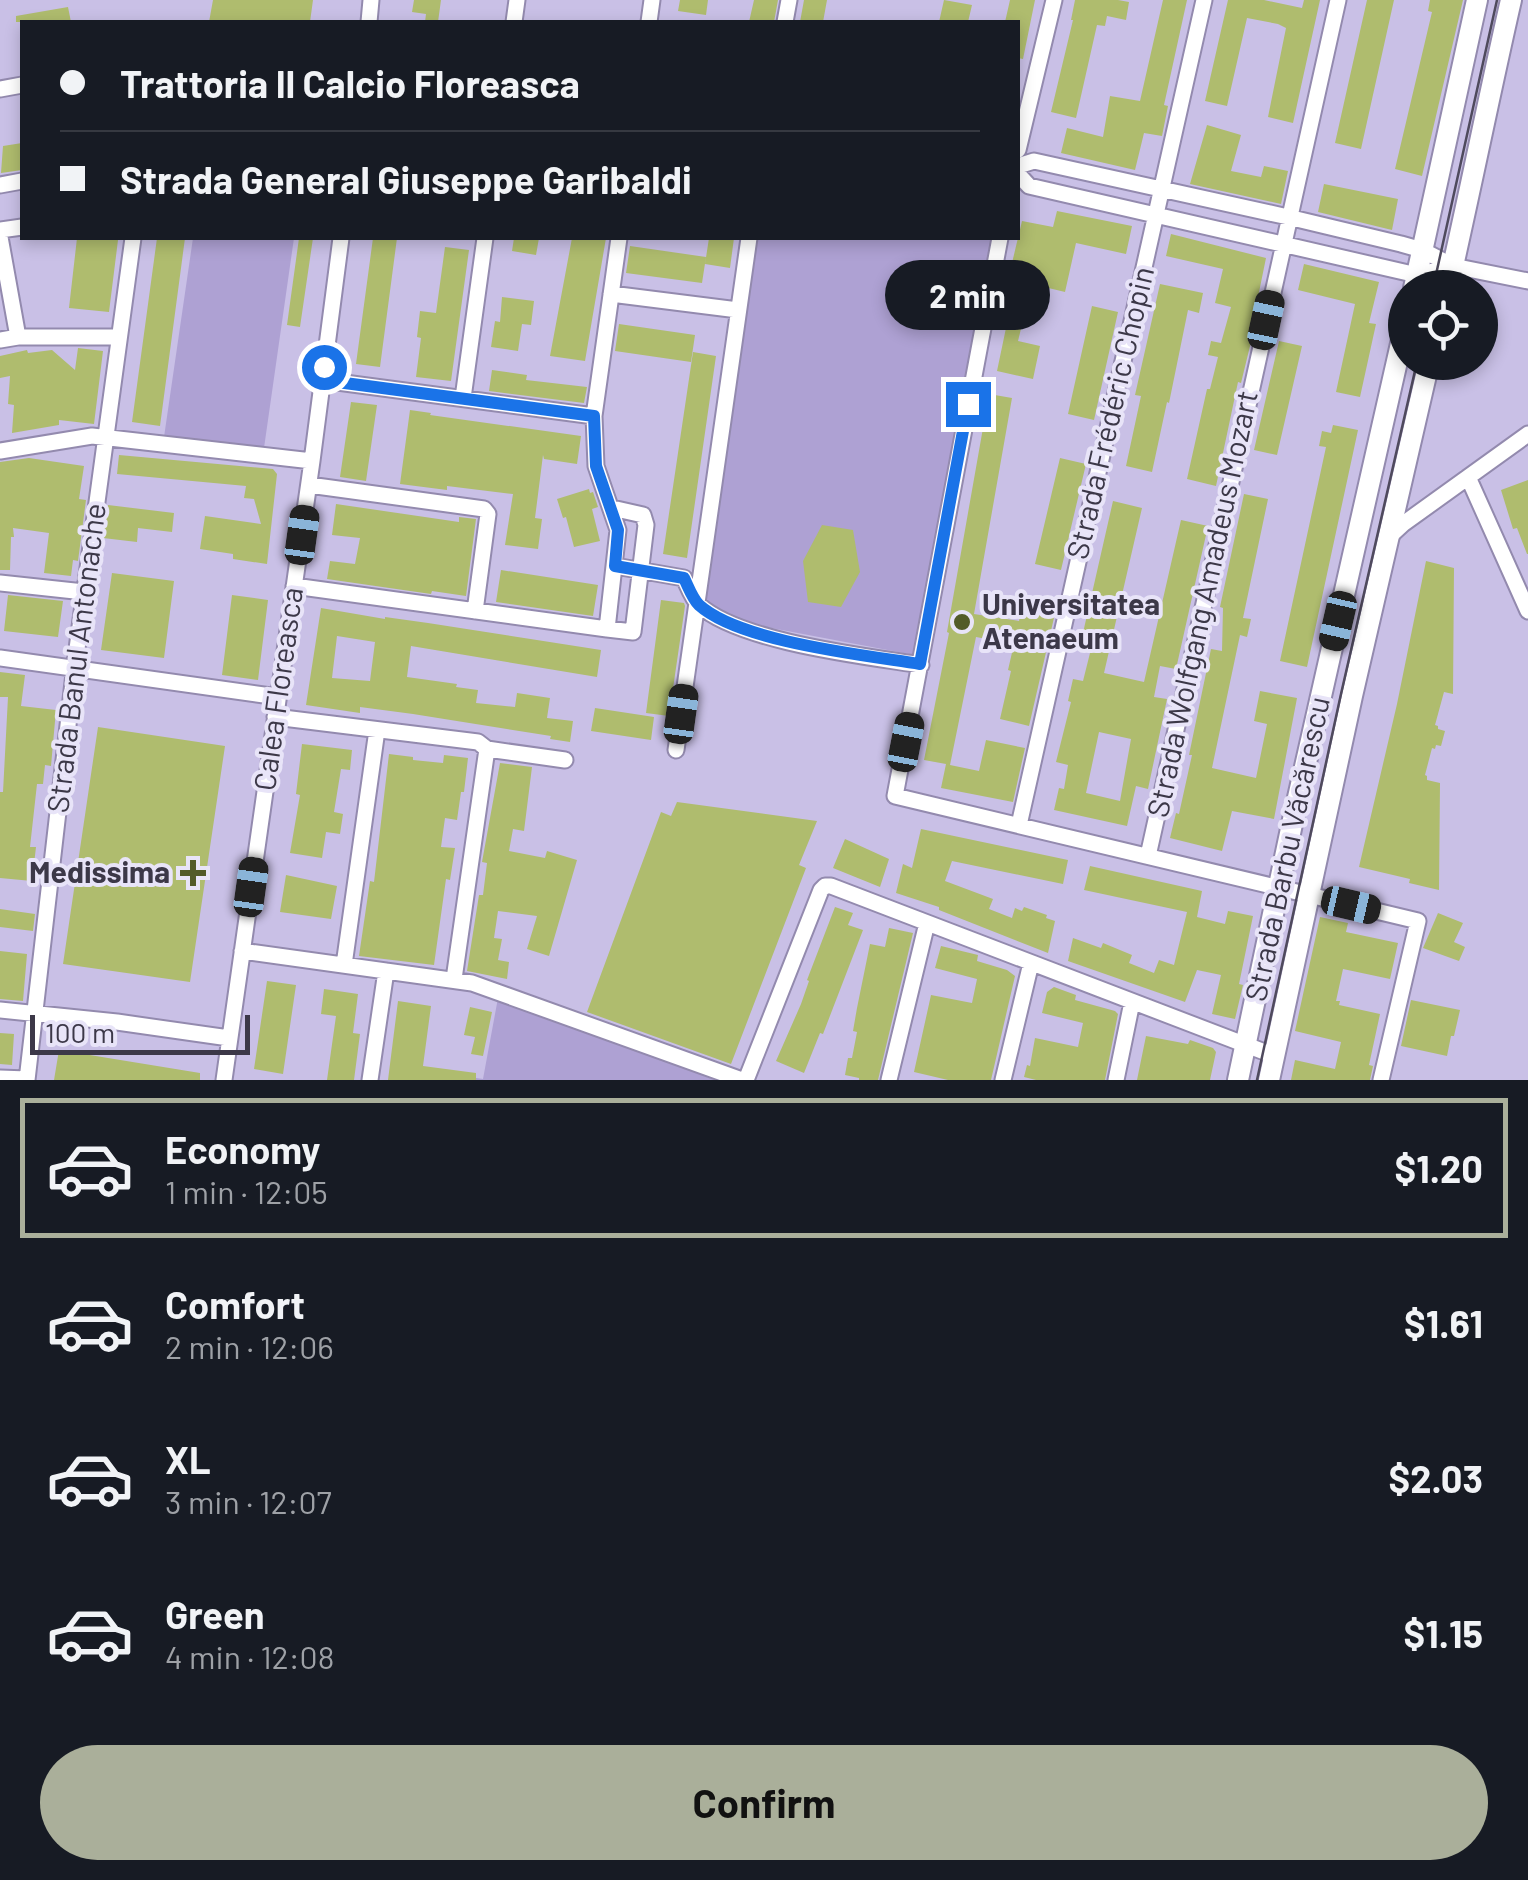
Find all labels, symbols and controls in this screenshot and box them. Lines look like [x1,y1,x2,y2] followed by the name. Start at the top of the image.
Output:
[120,60,580,106] text: Trattoria Il Calcio Floreasca
[120,156,692,202] text: Strada General Giuseppe Garibaldi
[886,259,1050,329] callout: 2 min
[1058,263,1160,562] street label: Strada Frédéric Chopin
[1388,270,1498,380] map controls
[1388,270,1498,380] button: locate
[929,276,1006,314] text: 2 min
[1245,288,1287,352] car
[302,345,347,390] route start
[946,382,991,427] route end
[1138,387,1264,820] street label: Strada Wolfgang Amadeus Mozart
[38,501,112,815] street label: Strada Banul Antonache
[283,503,321,567] car
[245,585,309,793] street label: Calea Floreasca
[982,585,1160,655] place label: Universitatea Atenaeum
[1317,588,1359,654] car
[951,611,973,633] marker: Universitatea Atenaeum
[662,682,700,746] car
[1236,693,1336,1004] street label: Strada Barbu Văcărescu
[886,710,926,774] car
[29,853,170,889] place label: Medissima
[232,855,270,919] car
[180,860,206,886] marker: Medissima
[1318,884,1384,926] car
[30,1010,250,1054] scale bar
[45,1015,115,1049] text: 100 m
[45,1123,135,1213] icon: car
[165,1126,320,1172] text: Economy
[1395,1145,1483,1191] text: $1.20
[165,1172,328,1210] text: 1 min · 12:05
[45,1278,135,1368] icon: car
[165,1281,305,1327] text: Comfort
[1404,1300,1483,1346] text: $1.61
[165,1327,334,1365] text: 2 min · 12:06
[45,1433,135,1523] icon: car
[165,1436,211,1482] text: XL
[1389,1455,1483,1501] text: $2.03
[165,1482,332,1520] text: 3 min · 12:07
[45,1588,135,1678] icon: car
[165,1591,265,1637] text: Green
[1404,1610,1483,1656] text: $1.15
[165,1637,334,1675] text: 4 min · 12:08
[40,1745,1488,1860] button: Confirm

